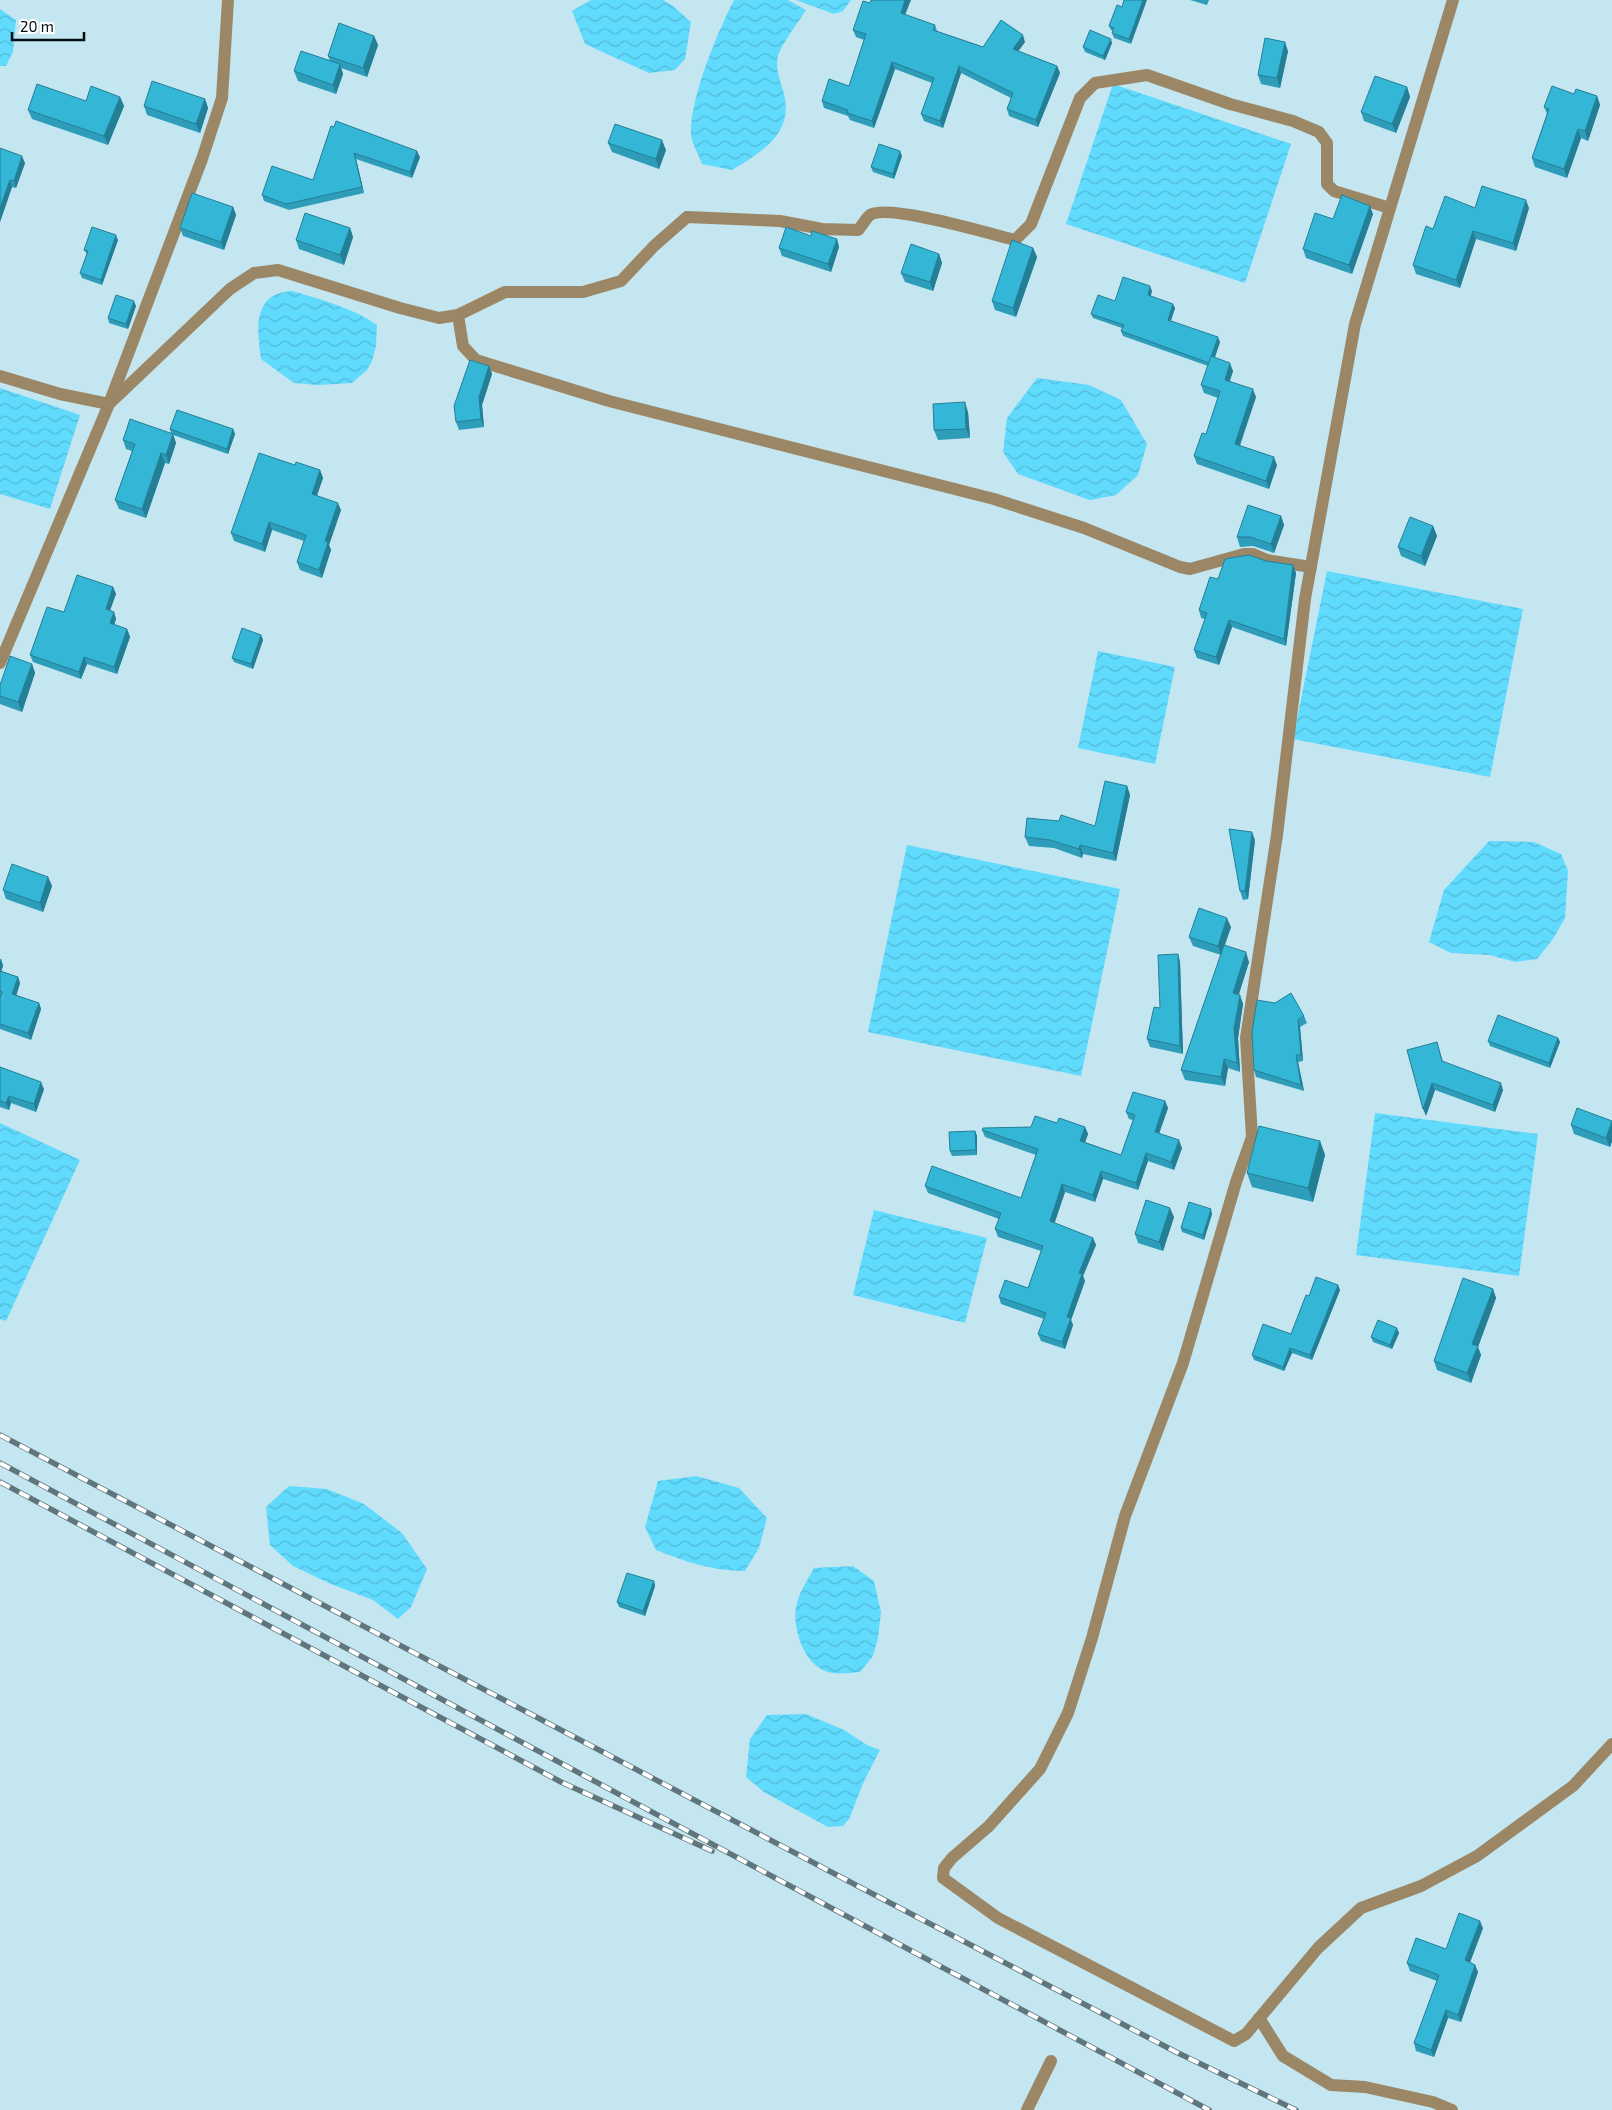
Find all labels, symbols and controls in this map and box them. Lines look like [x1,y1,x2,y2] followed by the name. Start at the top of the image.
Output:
[12,10,85,42] scale bar
[20,17,54,35] text: 20 m

